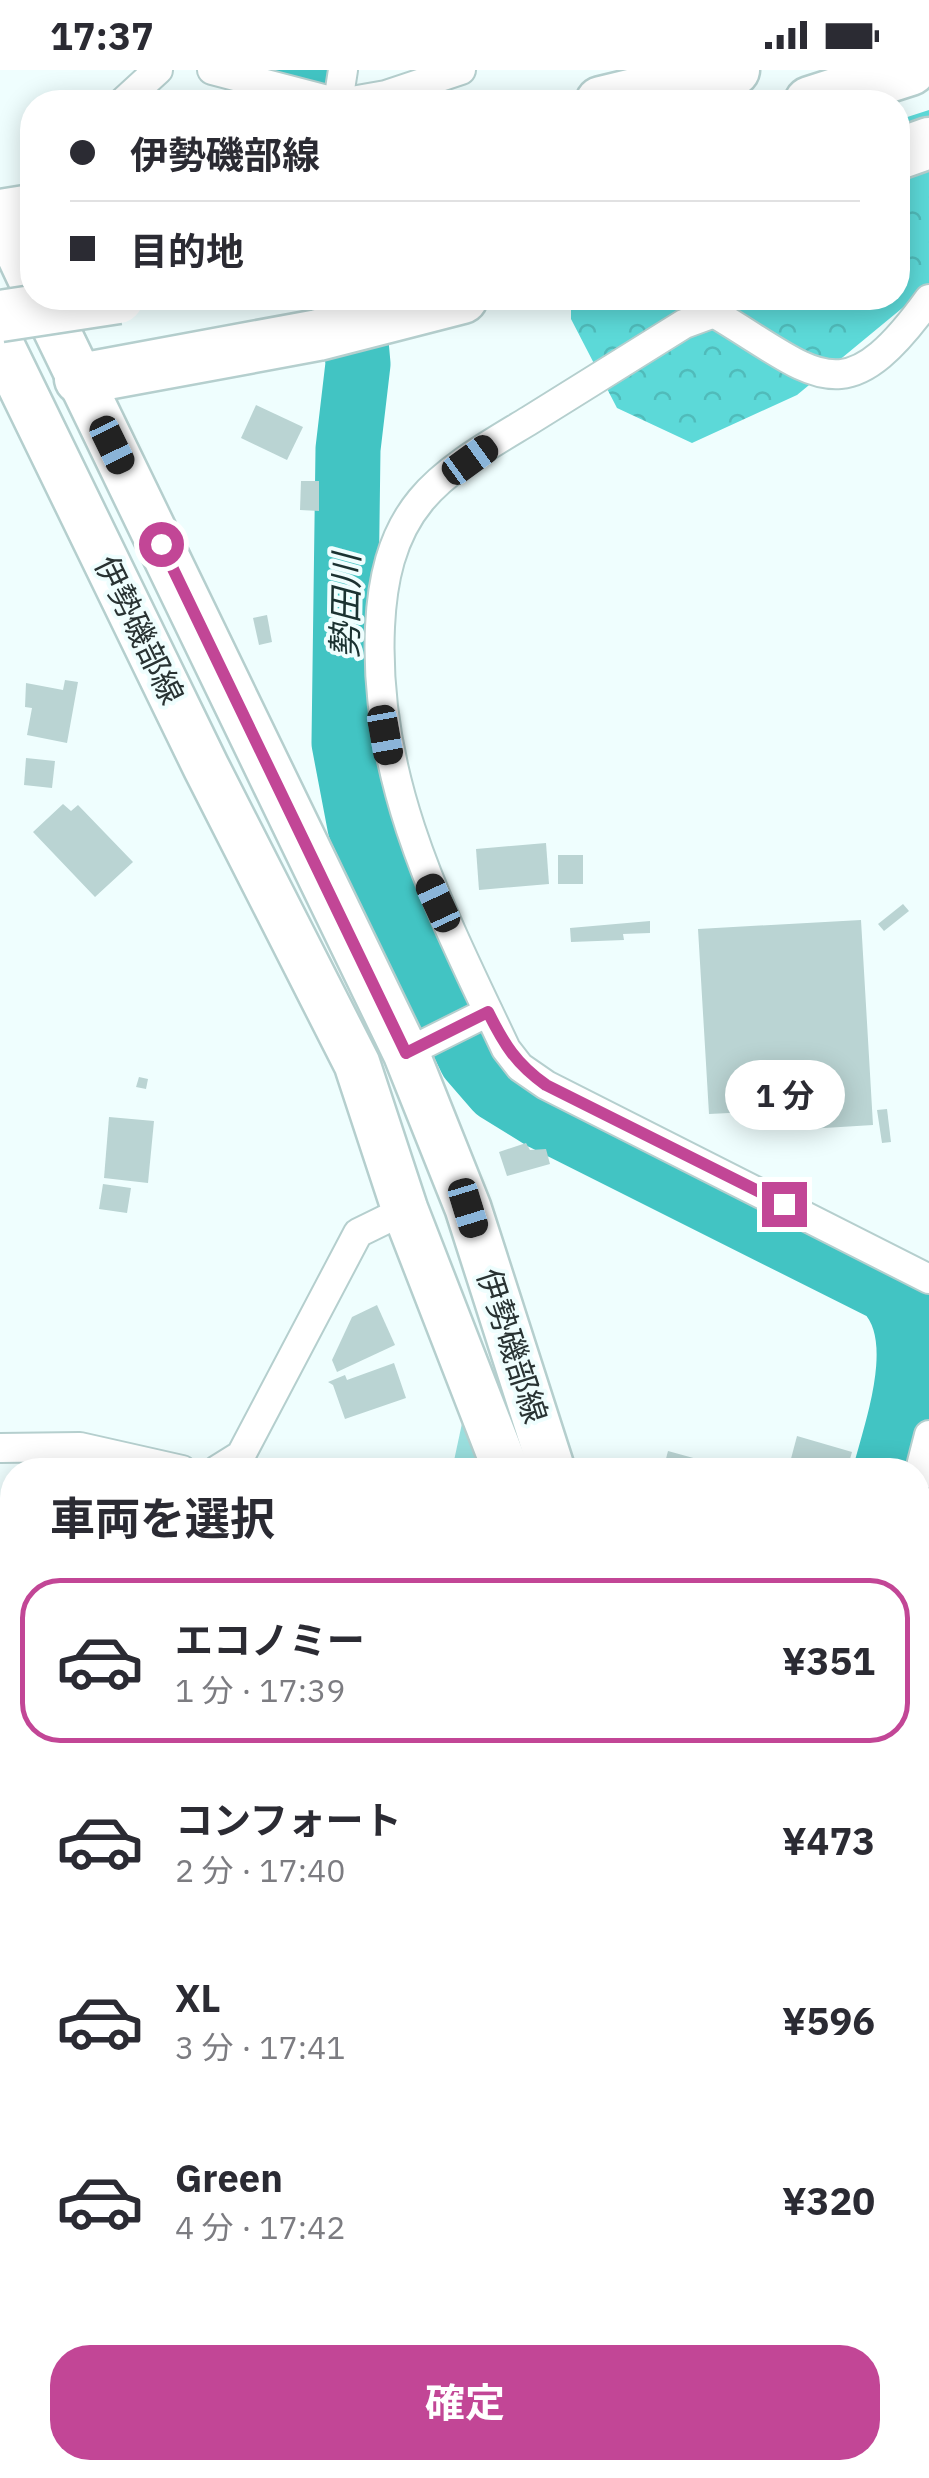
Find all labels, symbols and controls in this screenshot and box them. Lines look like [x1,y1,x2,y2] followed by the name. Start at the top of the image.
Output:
[50,11,154,60] text: 17:37
[130,130,320,179] text: 伊勢磯部線
[130,226,244,275] text: 目的地
[85,411,139,479] car
[437,430,503,490] car
[139,522,184,567] route start
[86,548,194,711] street label: 伊勢磯部線
[321,549,369,659] water label: 勢田川
[365,703,405,767] car
[412,869,464,937] car
[724,1059,844,1129] callout: 1 分
[756,1074,814,1116] text: 1 分
[445,1175,491,1241] car
[762,1182,807,1227] route end
[468,1263,558,1428] street label: 伊勢磯部線
[50,1489,275,1547] text: 車両を選択
[175,1615,365,1664] text: エコノミー
[55,1616,145,1706] icon: car
[782,1636,875,1685] text: ¥351
[175,1669,345,1711] text: 1 分 · 17:39
[175,1795,402,1844] text: コンフォート
[55,1796,145,1886] icon: car
[782,1816,875,1865] text: ¥473
[175,1849,345,1891] text: 2 分 · 17:40
[175,1973,221,2022] text: XL
[55,1976,145,2066] icon: car
[782,1996,875,2045] text: ¥596
[175,2026,345,2068] text: 3 分 · 17:41
[175,2153,283,2202] text: Green
[55,2156,145,2246] icon: car
[782,2176,875,2225] text: ¥320
[175,2206,345,2248] text: 4 分 · 17:42
[50,2345,880,2460] button: 確定

